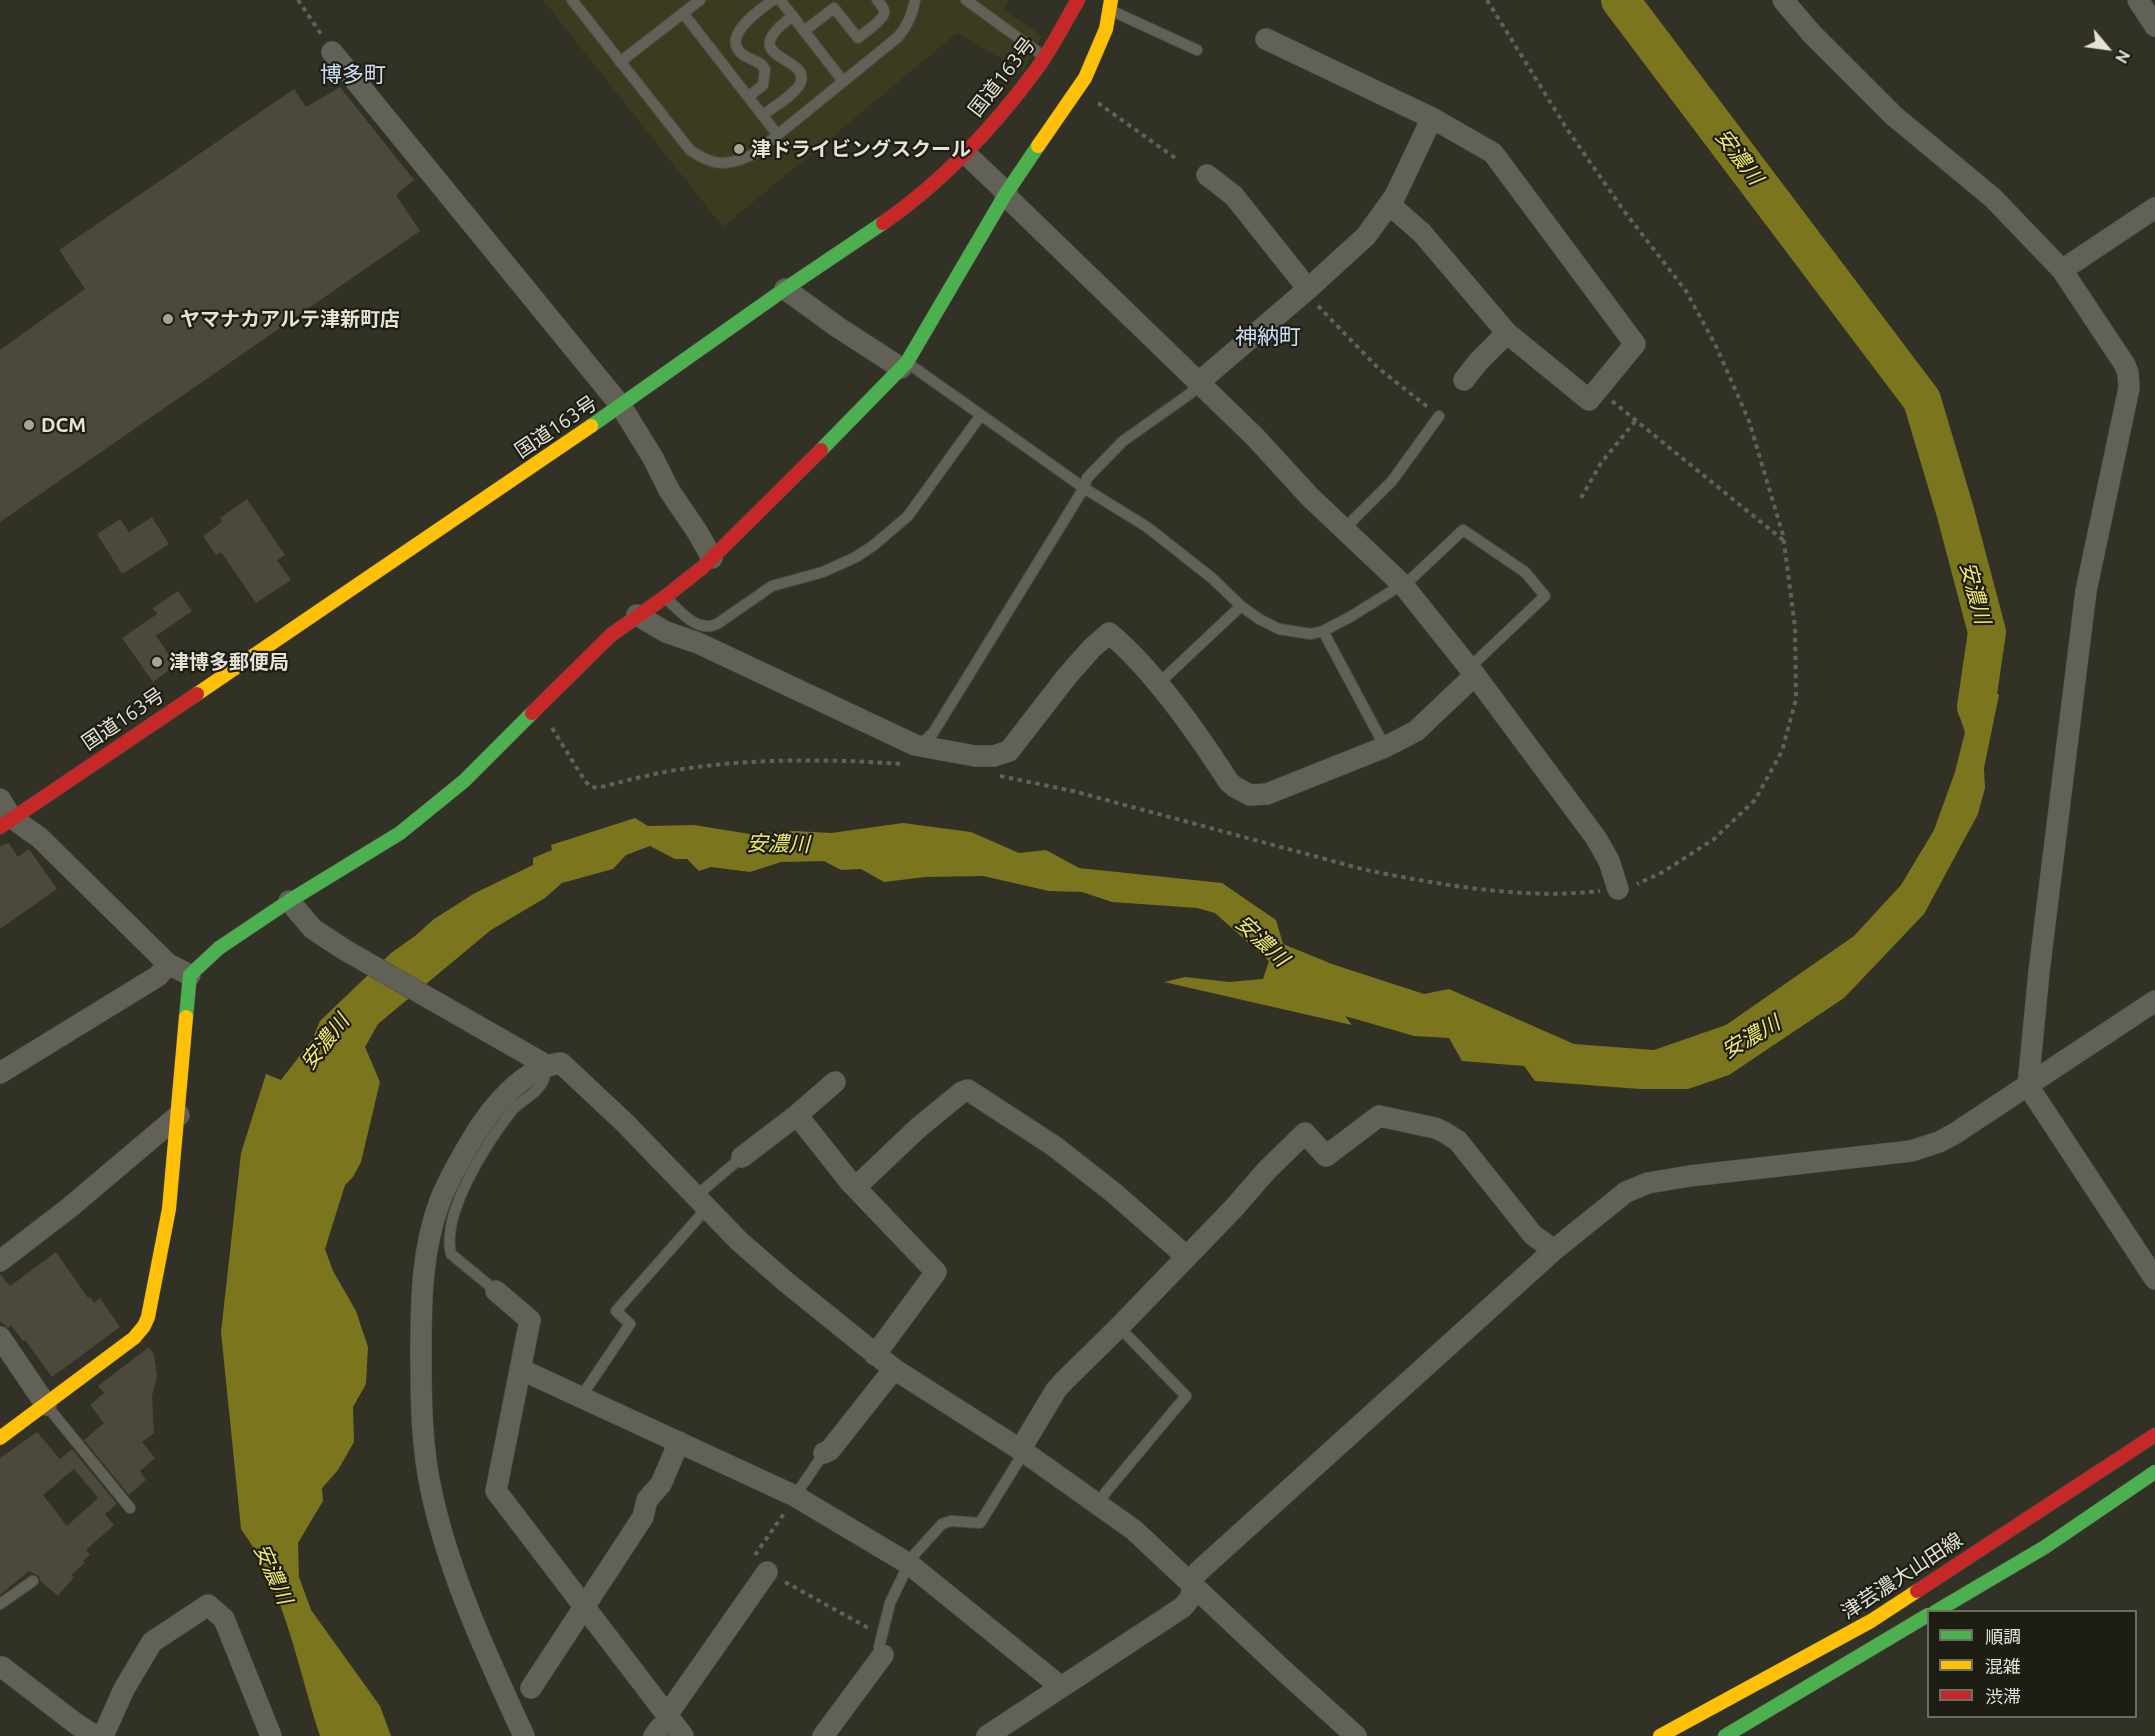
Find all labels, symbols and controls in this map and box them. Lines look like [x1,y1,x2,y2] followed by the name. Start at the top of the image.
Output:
[2077,18,2137,78] north arrow
[964,33,1040,121] street label: 国道163号
[2112,47,2134,66] text: N
[320,62,386,88] district label: 博多町
[1710,124,1768,190] water label: 安濃川
[751,137,971,161] place label: 津ドライビングスクール
[732,142,746,156] marker: 津ドライビングスクール
[180,307,400,331] place label: ヤマナカアルテ津新町店
[161,312,175,326] marker: ヤマナカアルテ津新町店
[1235,324,1301,350] district label: 神納町
[510,391,602,463] street label: 国道163号
[41,413,86,437] place label: DCM
[22,418,36,432] marker: DCM
[1955,559,1995,627] water label: 安濃川
[169,650,289,674] place label: 津博多郵便局
[150,655,164,669] marker: 津博多郵便局
[77,683,169,755] street label: 国道163号
[746,831,810,857] water label: 安濃川
[1230,910,1294,972] water label: 安濃川
[296,1009,354,1075] water label: 安濃川
[1717,1010,1785,1064] water label: 安濃川
[1837,1528,1967,1624] street label: 津芸濃大山田線
[249,1540,297,1608] water label: 安濃川
[1927,1610,2137,1718] legend
[1985,1626,2021,1646] text: 順調
[1985,1656,2021,1676] text: 混雑
[1985,1686,2021,1706] text: 渋滞

